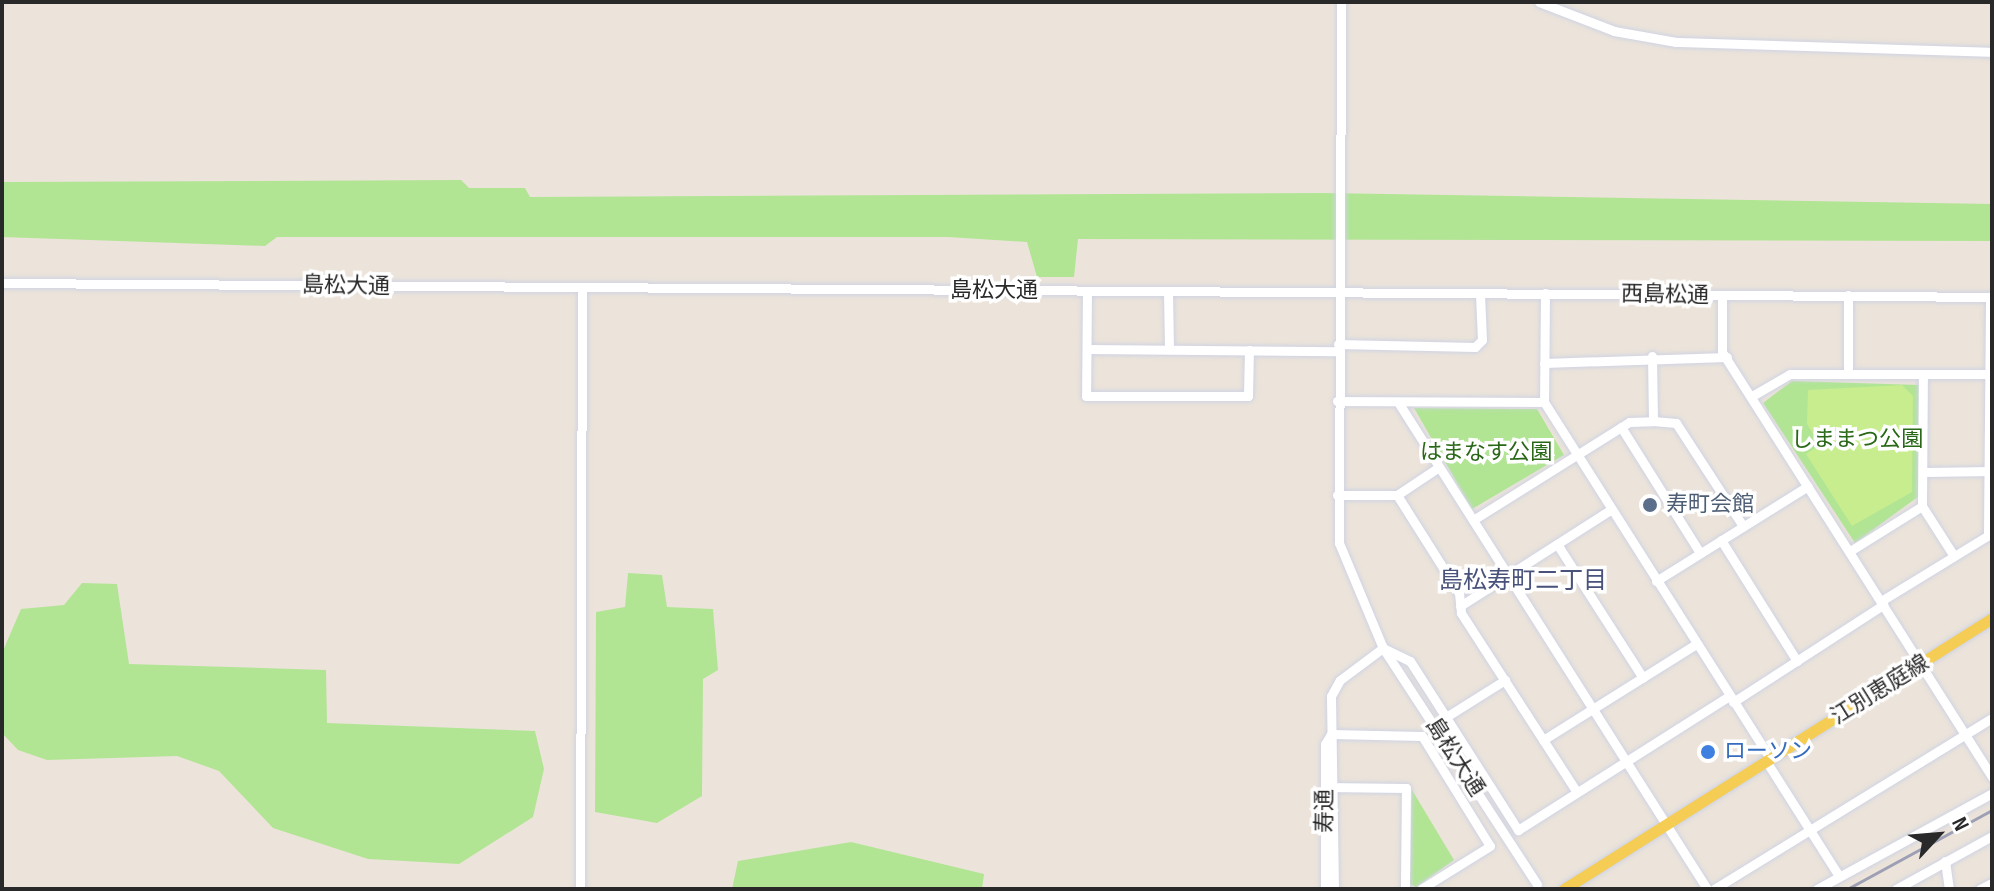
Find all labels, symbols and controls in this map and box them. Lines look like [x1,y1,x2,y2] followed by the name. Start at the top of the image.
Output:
[302,272,390,300] street label: 島松大通
[950,278,1038,304] street label: 島松大通
[1621,281,1709,309] street label: 西島松通
[1791,427,1923,453] park label: しままつ公園
[1420,440,1552,466] park label: はまなす公園
[1666,492,1754,518] place label: 寿町会館
[1641,496,1659,514] marker: 寿町会館
[1439,567,1607,595] district label: 島松寿町二丁目
[1826,650,1934,730] street label: 江別恵庭線
[1420,713,1490,801] street label: 島松大通
[1724,739,1812,765] place label: ローソン
[1699,743,1717,761] marker: ローソン
[1312,789,1338,833] street label: 寿通
[1898,795,1978,875] north arrow
[1945,813,1975,835] text: N

